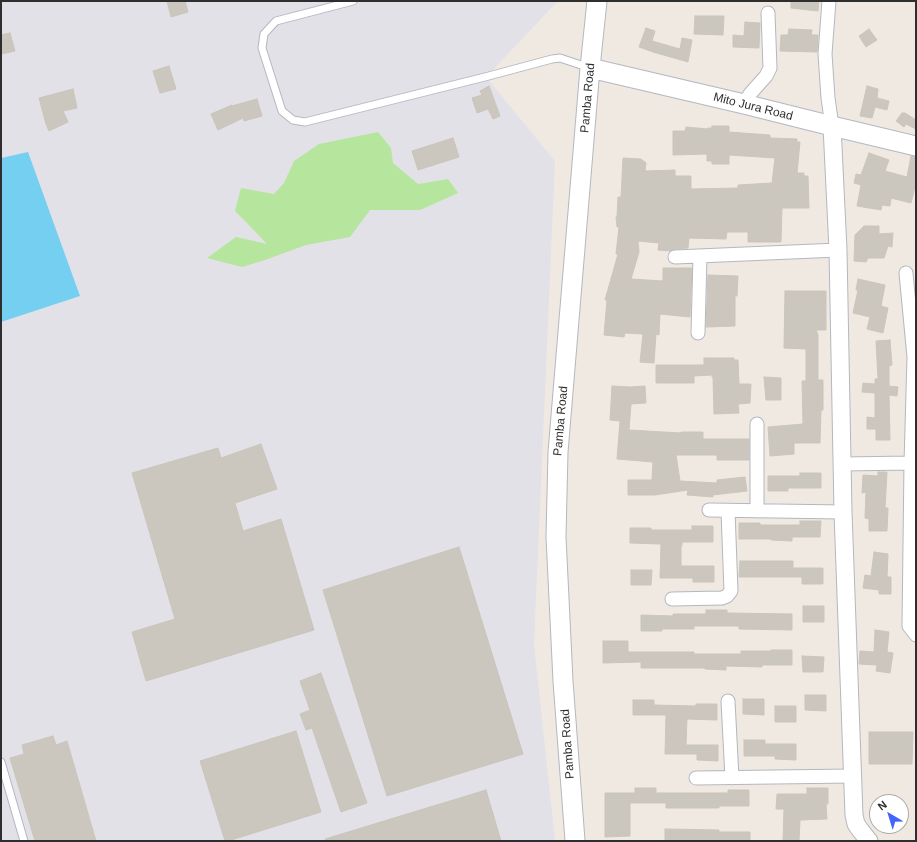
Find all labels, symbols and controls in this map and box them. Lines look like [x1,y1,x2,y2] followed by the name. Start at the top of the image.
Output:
[578,62,598,134] street label: Pamba Road
[712,90,794,124] street label: Mito Jura Road
[551,385,571,457] street label: Pamba Road
[558,709,578,779] street label: Pamba Road
[869,794,909,834] north arrow
[875,798,889,813] text: N

